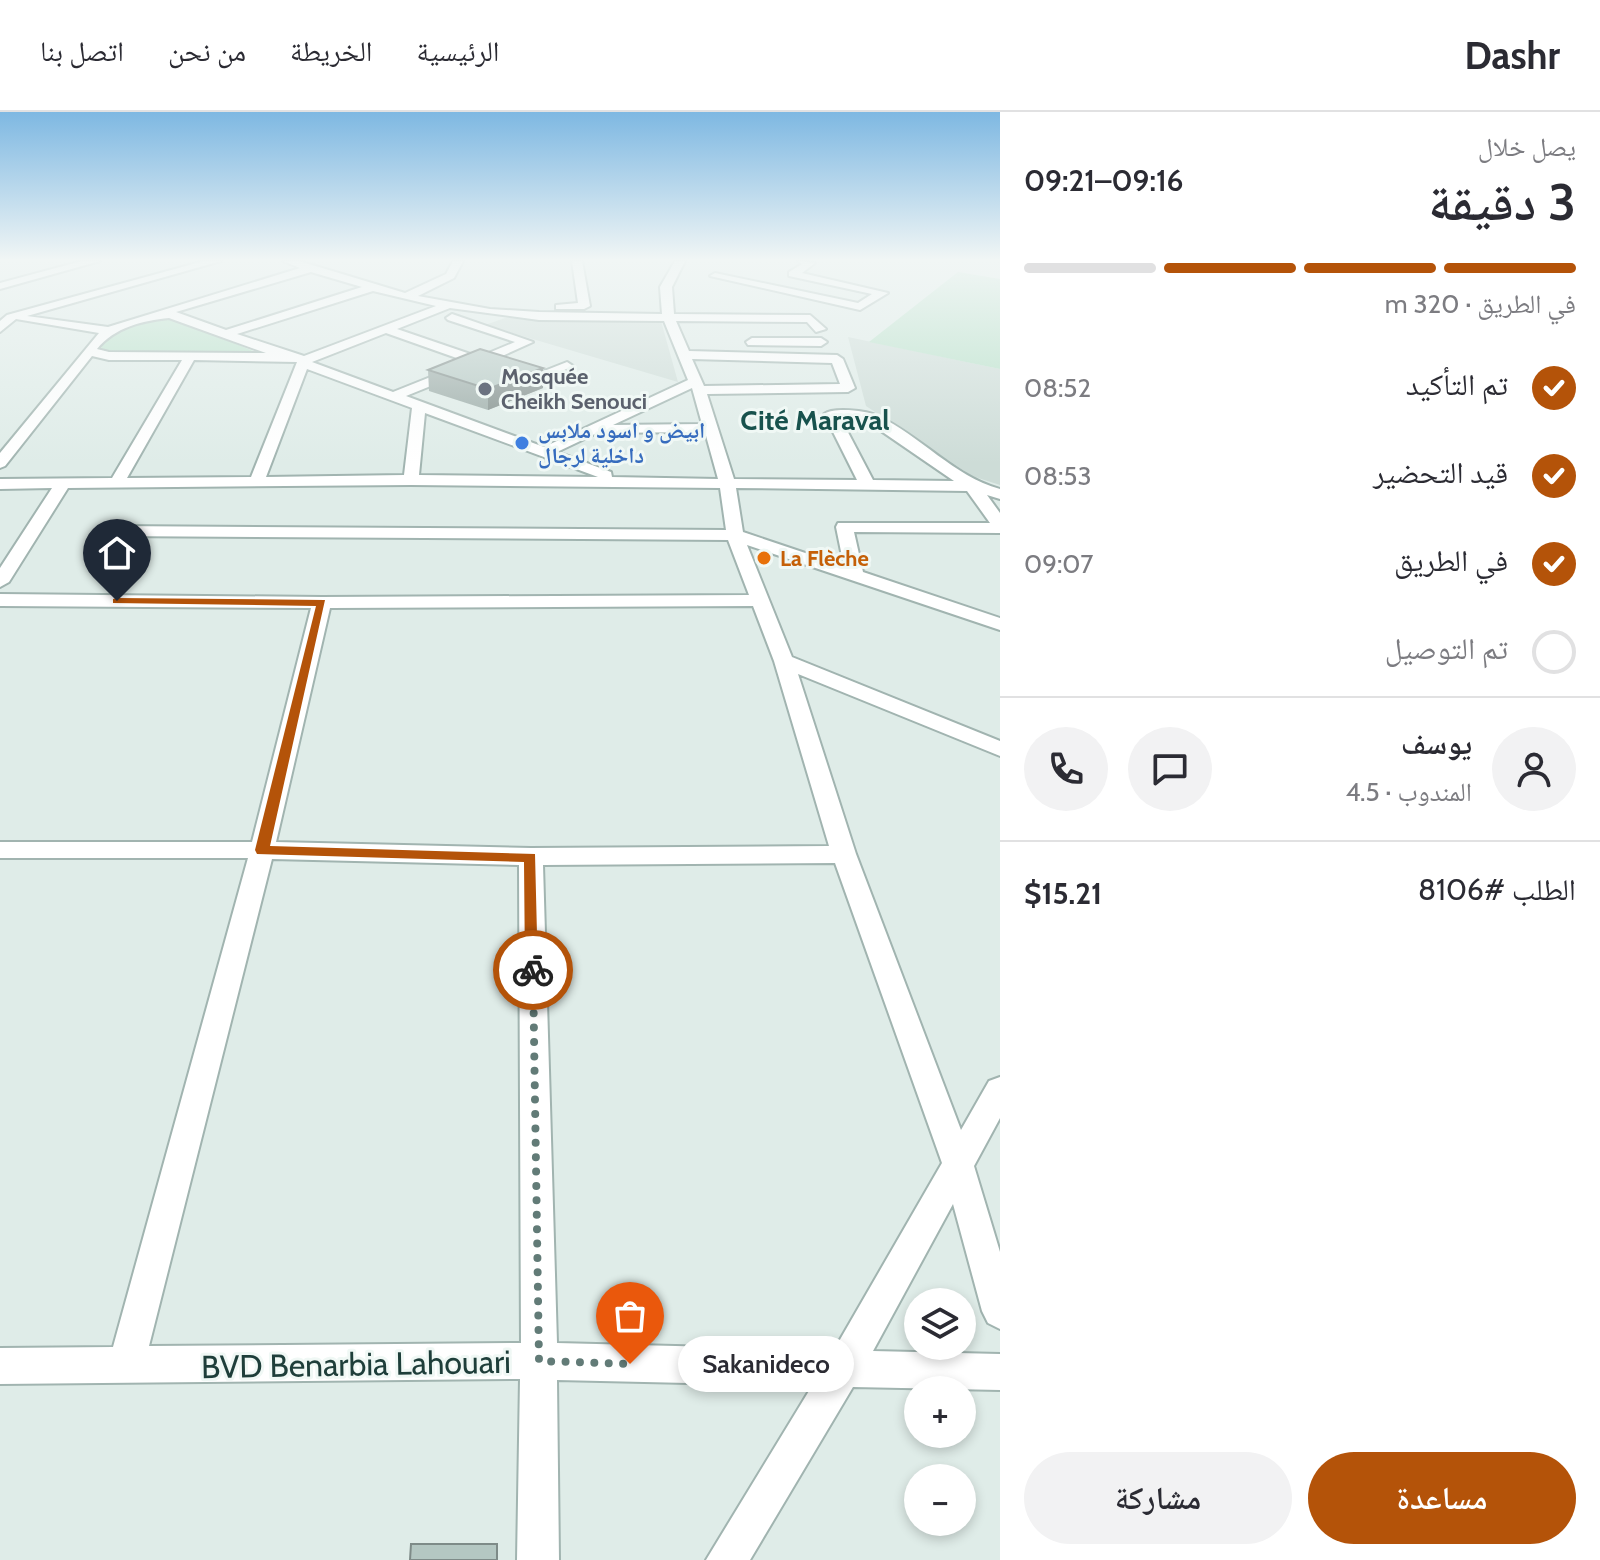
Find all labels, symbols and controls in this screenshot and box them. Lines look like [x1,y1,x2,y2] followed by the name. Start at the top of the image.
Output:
[1465,32,1560,79] text: Dashr
[40,34,124,68] text: اتصل بنا
[168,34,246,68] text: من نحن
[290,34,373,68] text: الخريطة
[417,34,500,68] text: الرئيسية
[1478,131,1576,163] text: يصل خلال
[1024,162,1183,199] text: 09:16–09:21
[1428,170,1576,233] text: 3 دقيقة
[1385,288,1576,320] text: في الطريق · 320 m
[501,363,647,415] place label: Mosquée Cheikh Senouci
[1406,366,1508,403] text: تم التأكيد
[1532,366,1576,410] icon: check
[1024,372,1091,404] text: 08:52
[476,380,494,398] marker: Mosquée Cheikh Senouci
[740,403,890,437] district label: Cité Maraval
[538,417,705,469] place label: ابيض و اسود ملابس داخلية لرجال
[513,434,531,452] marker: ابيض و اسود ملابس داخلية لرجال
[1373,454,1508,491] text: قيد التحضير
[1532,454,1576,498] icon: check
[1024,460,1091,492] text: 08:53
[83,519,151,601] pin
[95,531,139,575] icon: home
[1394,542,1508,579] text: في الطريق
[1532,542,1576,586] icon: check
[780,545,869,572] place label: La Flèche
[1024,548,1093,580] text: 09:07
[755,549,773,567] marker: La Flèche
[1385,630,1508,667] text: تم التوصيل
[1401,725,1472,762] text: يوسف
[1024,727,1108,811] button: phone
[1128,727,1212,811] button: chat
[1492,727,1576,811] button: person
[1345,776,1472,808] text: المندوب · 4.5
[1418,871,1576,908] text: الطلب #8106
[1024,875,1102,912] text: $15.21
[493,930,573,1010] courier
[511,948,555,992] icon: bike
[596,1282,664,1364] pin
[904,1288,976,1536] map controls
[904,1288,976,1360] button: layers
[608,1294,652,1338] icon: bag
[678,1336,854,1392] callout: Sakanideco
[201,1342,511,1386] street label: BVD Benarbia Lahouari
[702,1348,830,1380] text: Sakanideco
[904,1376,976,1448] button: +
[1024,1452,1292,1544] button: مشاركة
[1308,1452,1576,1544] button: مساعدة
[904,1464,976,1536] button: −

